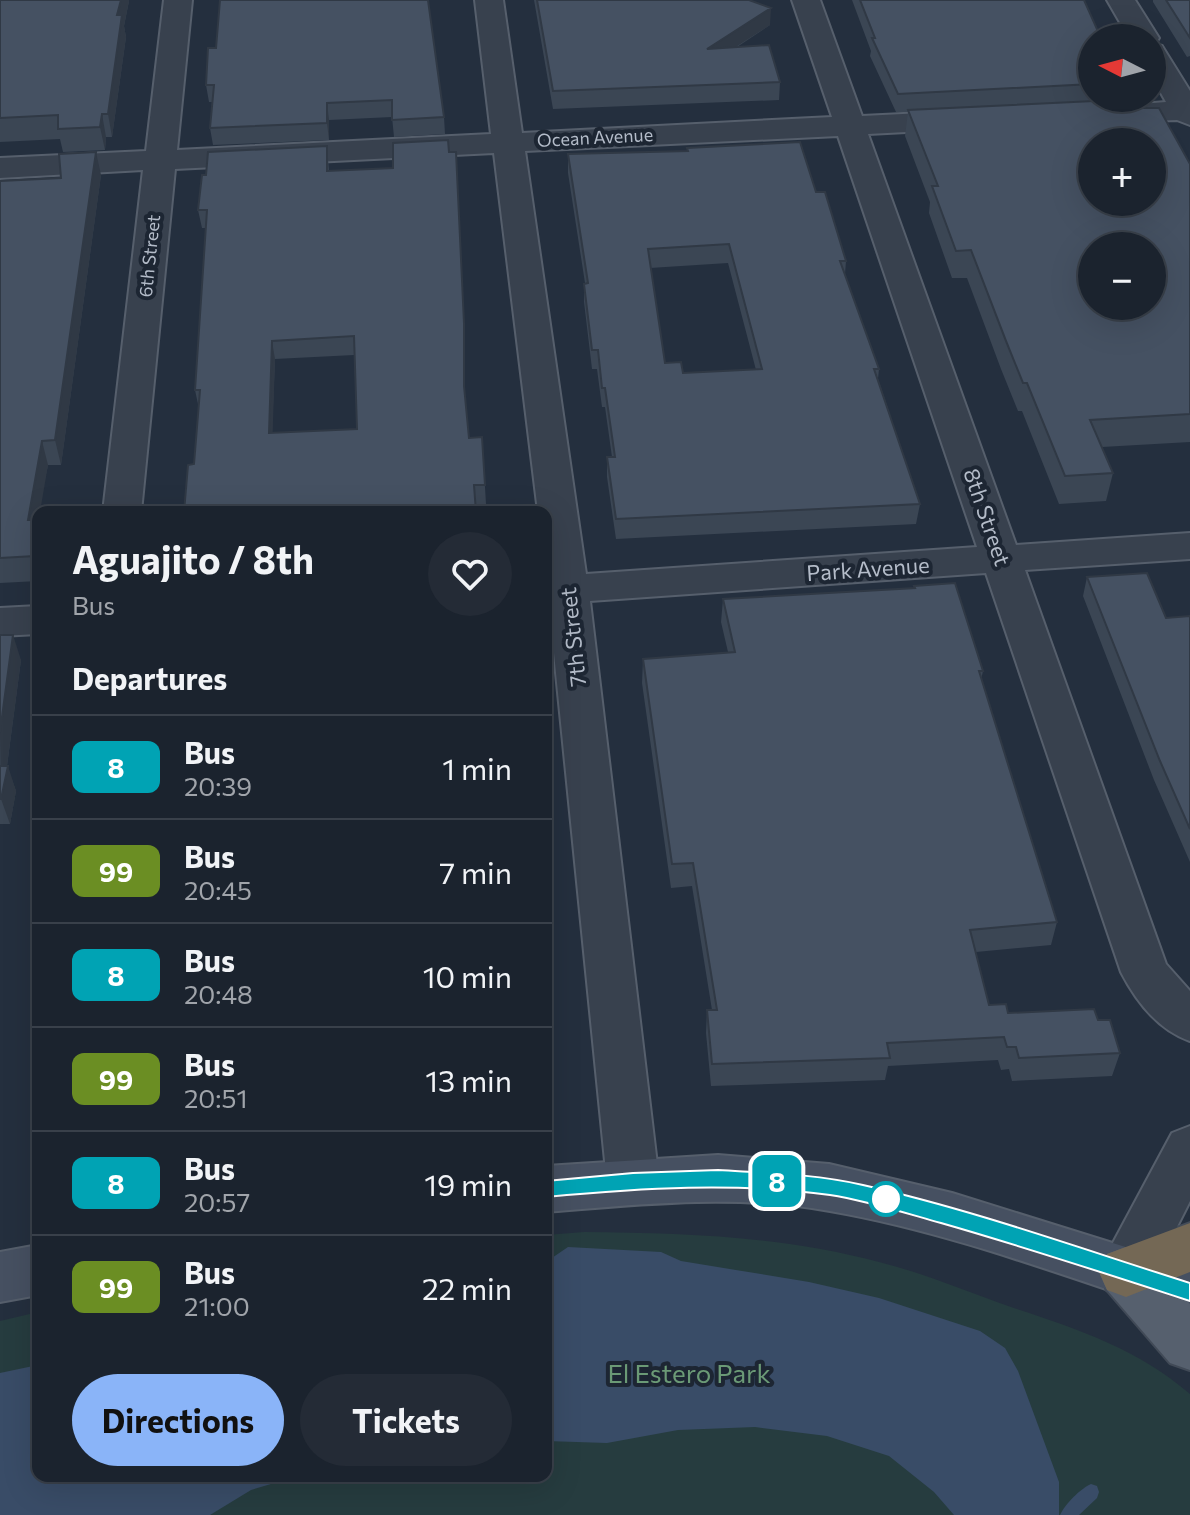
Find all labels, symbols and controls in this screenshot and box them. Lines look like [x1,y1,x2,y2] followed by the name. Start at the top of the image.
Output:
[1078,24,1166,112] north arrow
[1078,24,1166,320] map controls
[536,123,654,151] street label: Ocean Avenue
[1078,128,1166,216] button: +
[134,213,164,298] street label: 6th Street
[1078,232,1166,320] button: −
[958,465,1017,569] street label: 8th Street
[428,532,512,616] button: heart
[72,535,314,582] text: Aguajito / 8th
[805,551,931,586] street label: Park Avenue
[554,586,591,688] street label: 7th Street
[72,589,115,620] text: Bus
[72,659,227,696] text: Departures
[184,733,235,770] text: Bus
[442,749,512,786] text: 1 min
[107,750,125,784] text: 8
[184,770,252,801] text: 20:39
[184,837,235,874] text: Bus
[439,853,512,890] text: 7 min
[99,854,133,888] text: 99
[184,874,252,905] text: 20:45
[184,941,235,978] text: Bus
[423,957,512,994] text: 10 min
[107,958,125,992] text: 8
[184,978,253,1009] text: 20:48
[184,1045,235,1082] text: Bus
[425,1061,512,1098] text: 13 min
[99,1062,133,1096] text: 99
[184,1082,248,1113] text: 20:51
[184,1149,235,1186] text: Bus
[751,1155,803,1207] line badge: 8
[768,1164,786,1198] text: 8
[424,1165,512,1202] text: 19 min
[107,1166,125,1200] text: 8
[869,1182,903,1216] unlabelled marker
[184,1186,250,1217] text: 20:57
[184,1253,235,1290] text: Bus
[422,1269,512,1306] text: 22 min
[99,1270,133,1304] text: 99
[184,1290,250,1321] text: 21:00
[607,1357,771,1388] park label: El Estero Park
[72,1374,284,1466] button: Directions
[300,1374,512,1466] button: Tickets

